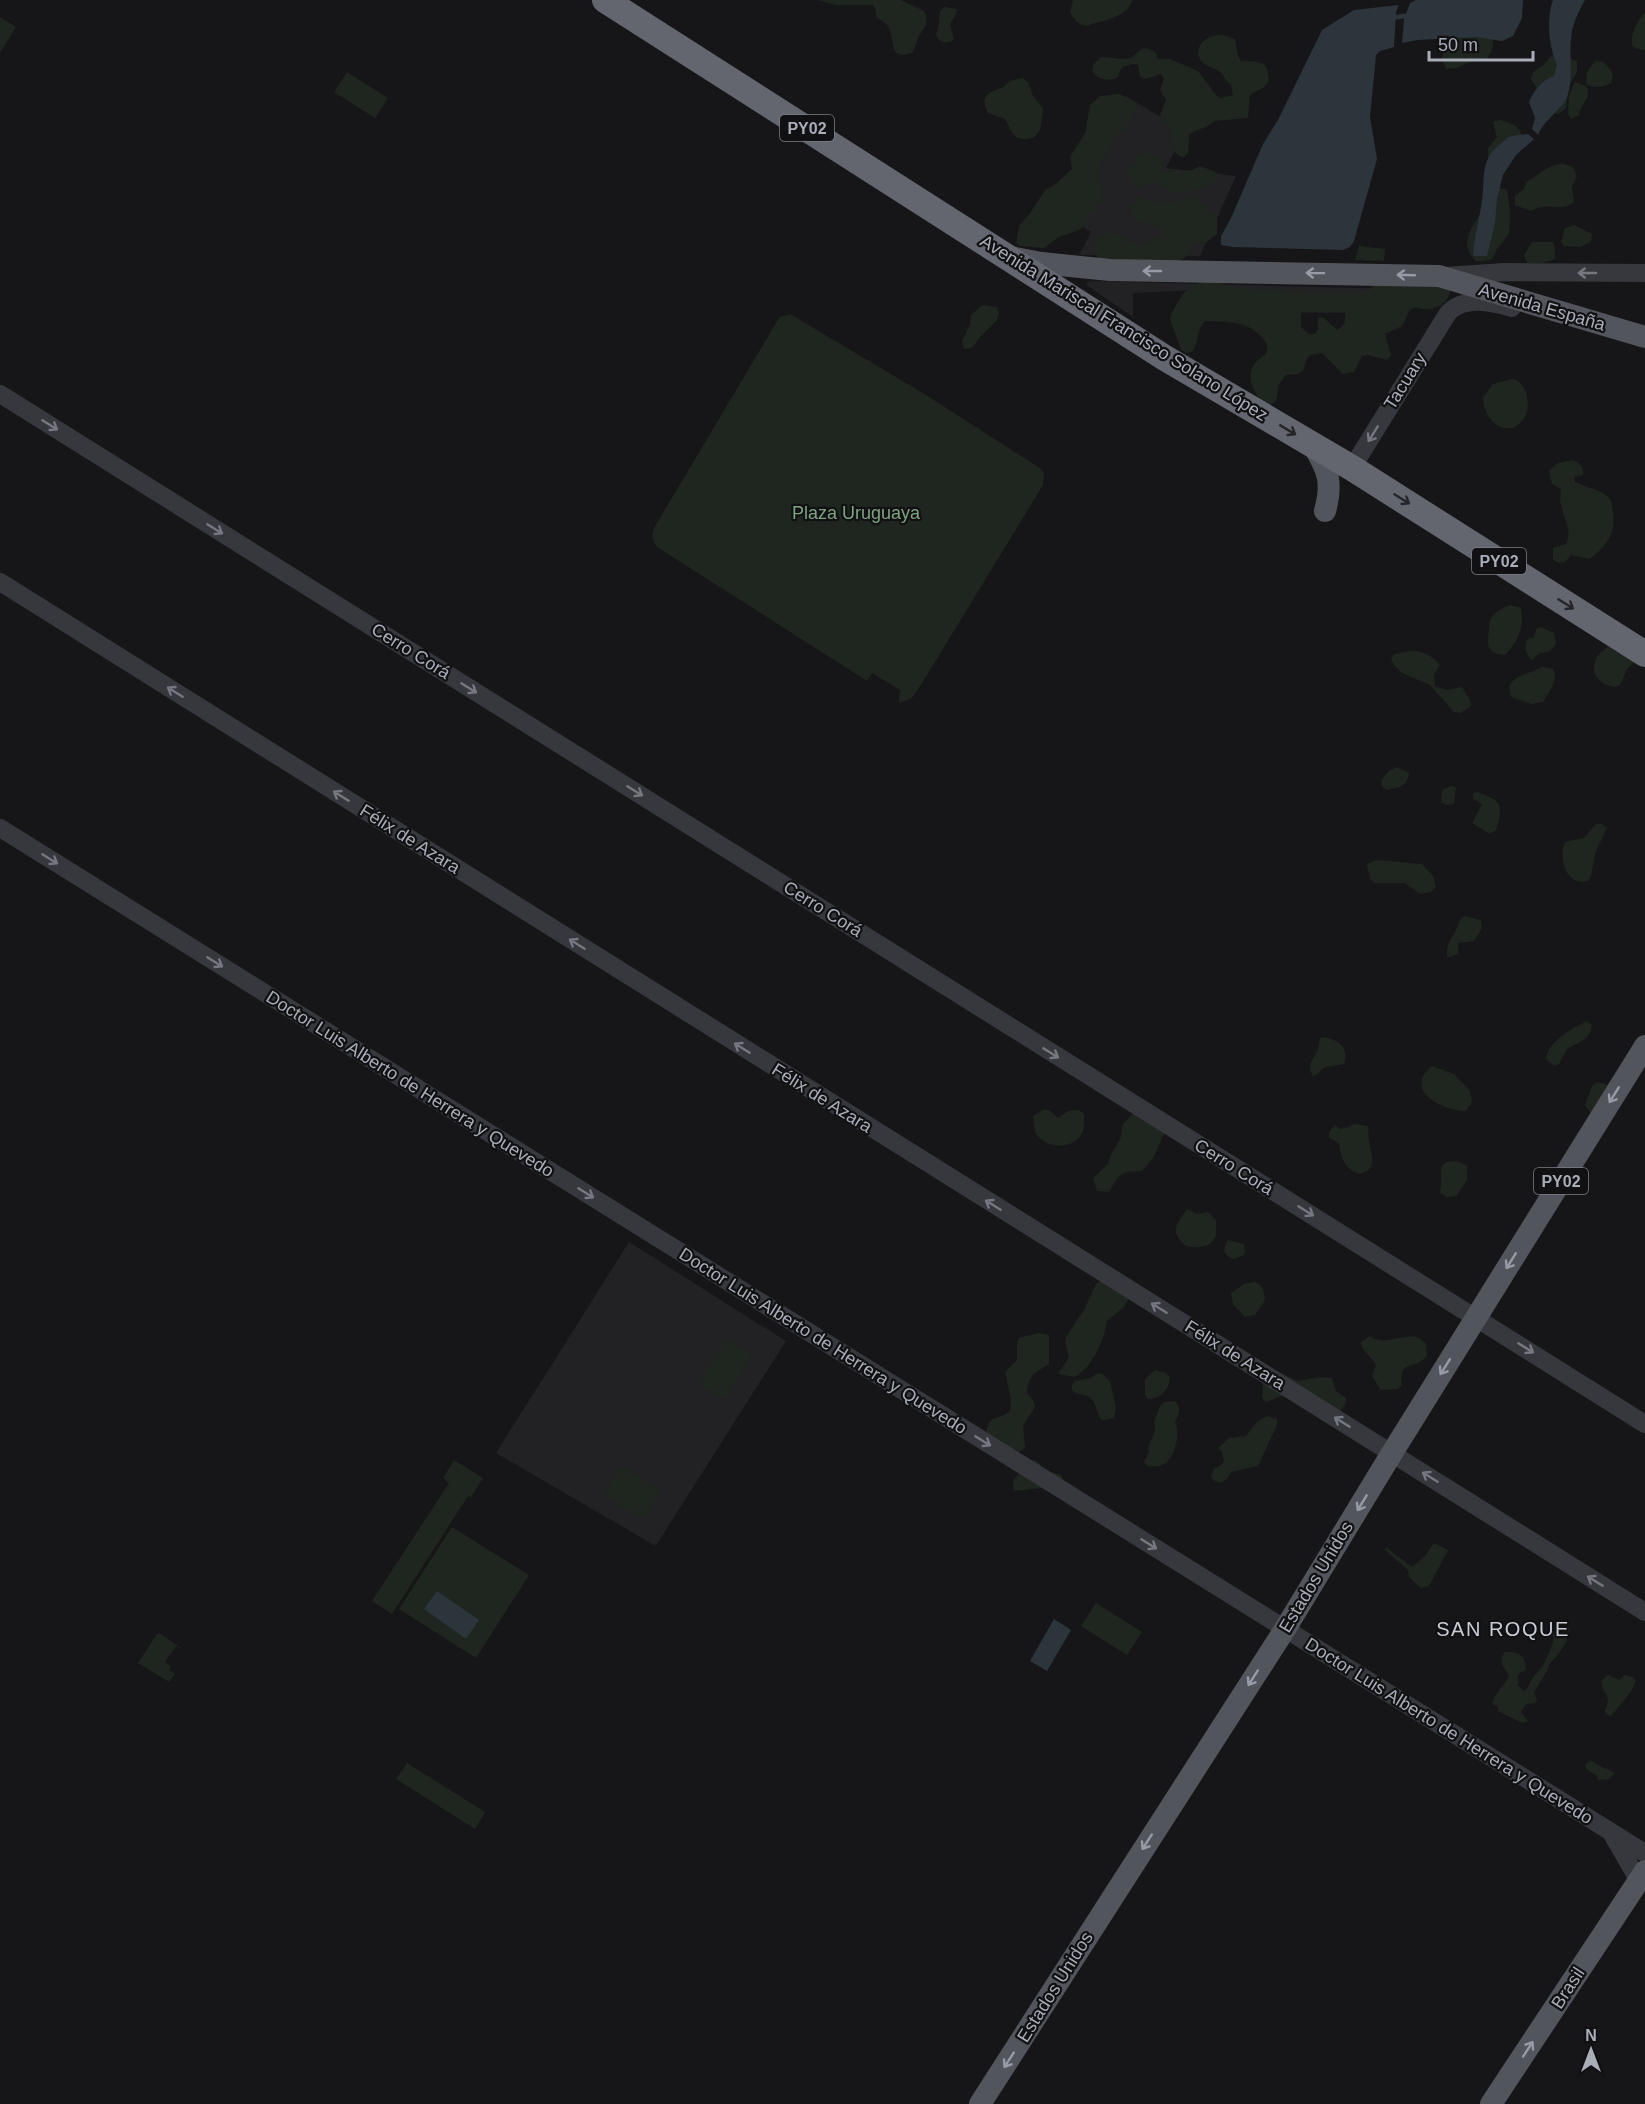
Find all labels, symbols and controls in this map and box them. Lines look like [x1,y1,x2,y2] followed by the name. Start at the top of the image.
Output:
[1429,24,1532,62] scale bar
[1438,35,1478,55] text: 50 m
[780,115,834,141] road number: PY02
[977,231,1271,425] street label: Avenida Mariscal Francisco Solano López
[1143,265,1163,277] one-way arrow
[1306,267,1326,279] one-way arrow
[1577,267,1597,279] one-way arrow
[1397,270,1417,281] one-way arrow
[1476,279,1609,335] street label: Avenida España
[1380,349,1430,413] street label: Tacuary
[41,420,58,432] one-way arrow
[1279,425,1296,437] one-way arrow
[1366,425,1378,442] one-way arrow
[1393,493,1410,506] one-way arrow
[792,503,921,523] park label: Plaza Uruguaya
[206,523,223,535] one-way arrow
[1472,548,1526,574] road number: PY02
[1557,598,1574,610] one-way arrow
[368,619,455,684] street label: Cerro Corá
[460,682,477,694] one-way arrow
[167,686,184,699] one-way arrow
[626,785,643,797] one-way arrow
[333,789,350,801] one-way arrow
[356,800,464,878] street label: Félix de Azara
[41,854,58,866] one-way arrow
[780,877,867,942] street label: Cerro Corá
[569,938,586,950] one-way arrow
[206,957,223,969] one-way arrow
[263,987,557,1181] street label: Doctor Luis Alberto de Herrera y Quevedo
[734,1041,751,1053] one-way arrow
[1042,1048,1059,1060] one-way arrow
[768,1059,876,1137] street label: Félix de Azara
[1608,1086,1620,1103] one-way arrow
[1191,1135,1278,1200] street label: Cerro Corá
[1534,1168,1588,1194] road number: PY02
[577,1188,594,1200] one-way arrow
[985,1198,1002,1210] one-way arrow
[1297,1206,1314,1218] one-way arrow
[676,1244,970,1438] street label: Doctor Luis Alberto de Herrera y Quevedo
[1505,1252,1517,1269] one-way arrow
[1151,1301,1168,1313] one-way arrow
[1181,1316,1289,1394] street label: Félix de Azara
[1517,1343,1534,1355] one-way arrow
[1439,1358,1451,1375] one-way arrow
[1334,1415,1351,1427] one-way arrow
[974,1435,991,1447] one-way arrow
[1422,1470,1439,1482] one-way arrow
[1355,1494,1367,1511] one-way arrow
[1275,1518,1357,1636] street label: Estados Unidos
[1140,1538,1157,1550] one-way arrow
[1587,1574,1604,1587] one-way arrow
[1436,1618,1570,1640] district label: SAN ROQUE
[1302,1634,1596,1828] street label: Doctor Luis Alberto de Herrera y Quevedo
[1247,1669,1259,1686] one-way arrow
[1141,1833,1153,1850] one-way arrow
[1013,1928,1097,2046] street label: Estados Unidos
[1547,1964,1589,2012] street label: Brasil
[1561,2020,1621,2080] north arrow
[1585,2027,1597,2044] text: N
[1522,2041,1534,2057] one-way arrow
[1002,2051,1014,2068] one-way arrow

